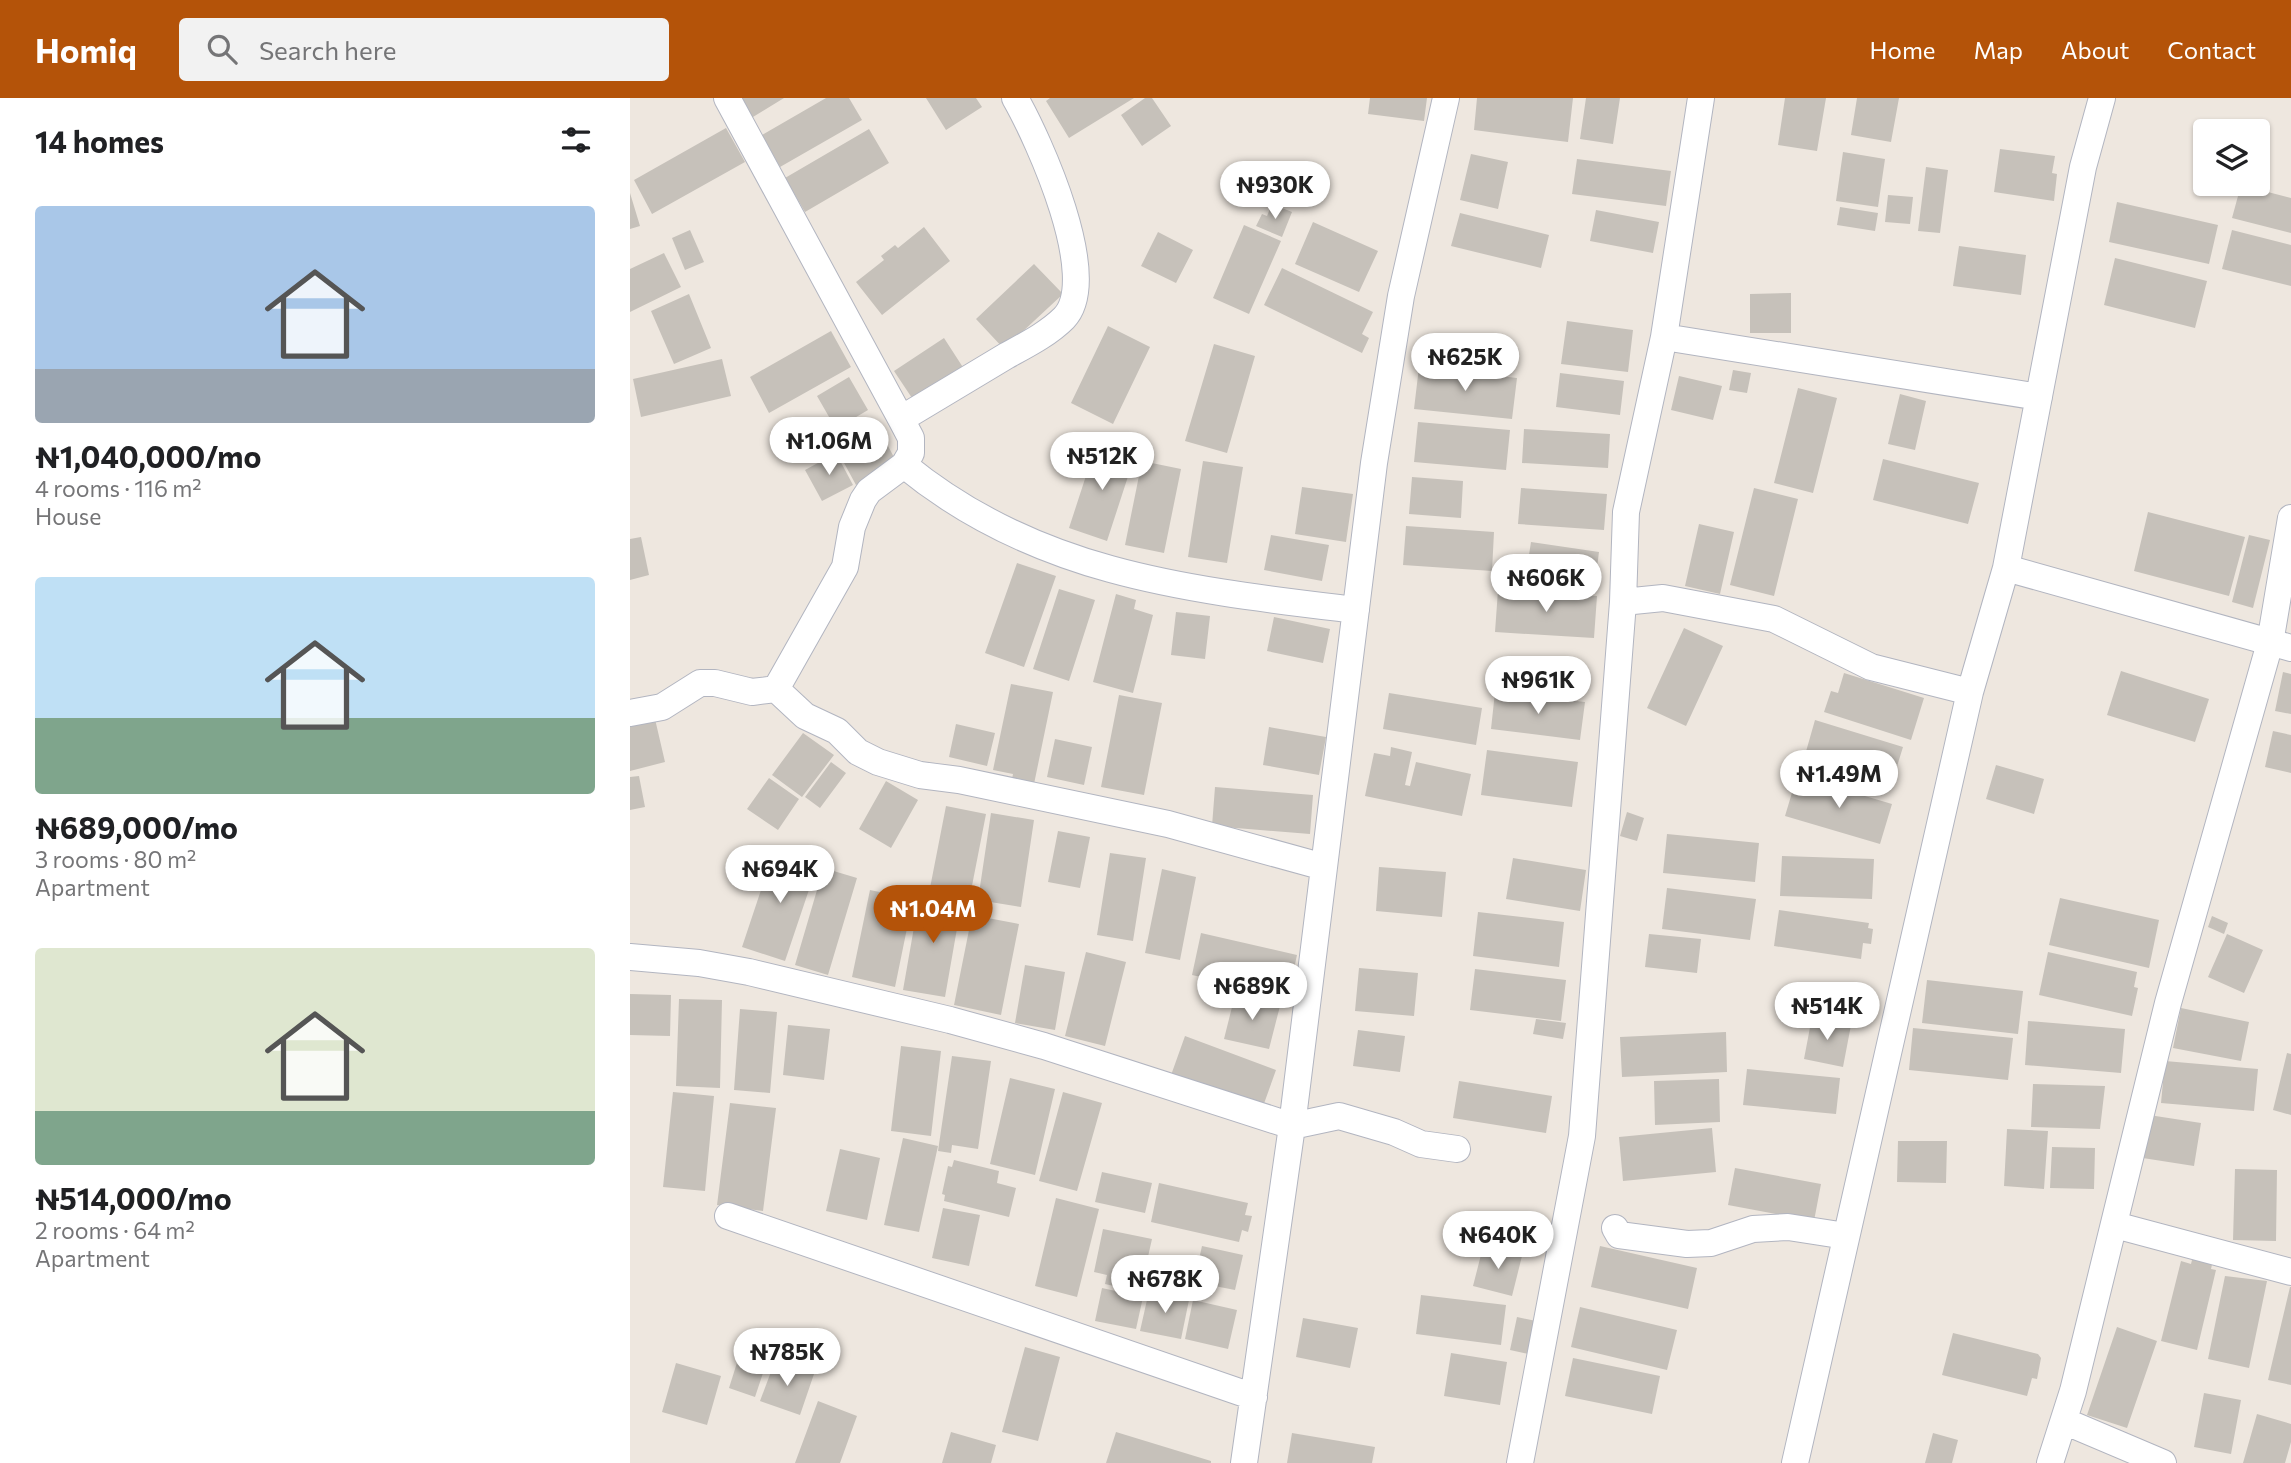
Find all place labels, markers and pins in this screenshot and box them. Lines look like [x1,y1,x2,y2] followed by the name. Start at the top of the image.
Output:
[1226,162,1324,221] pin: ₦930K
[1416,334,1514,393] pin: ₦625K
[772,418,886,477] pin: ₦1.06M
[1053,432,1151,492] pin: ₦512K
[1497,554,1595,614] pin: ₦606K
[1489,656,1587,716] pin: ₦961K
[1782,750,1896,810] pin: ₦1.49M
[731,846,829,905] pin: ₦694K
[876,886,990,945] pin: ₦1.04M
[1203,962,1301,1022] pin: ₦689K
[1778,982,1876,1042] pin: ₦514K
[1449,1212,1547,1271] pin: ₦640K
[1116,1256,1214,1315] pin: ₦678K
[738,1328,836,1388] pin: ₦785K

